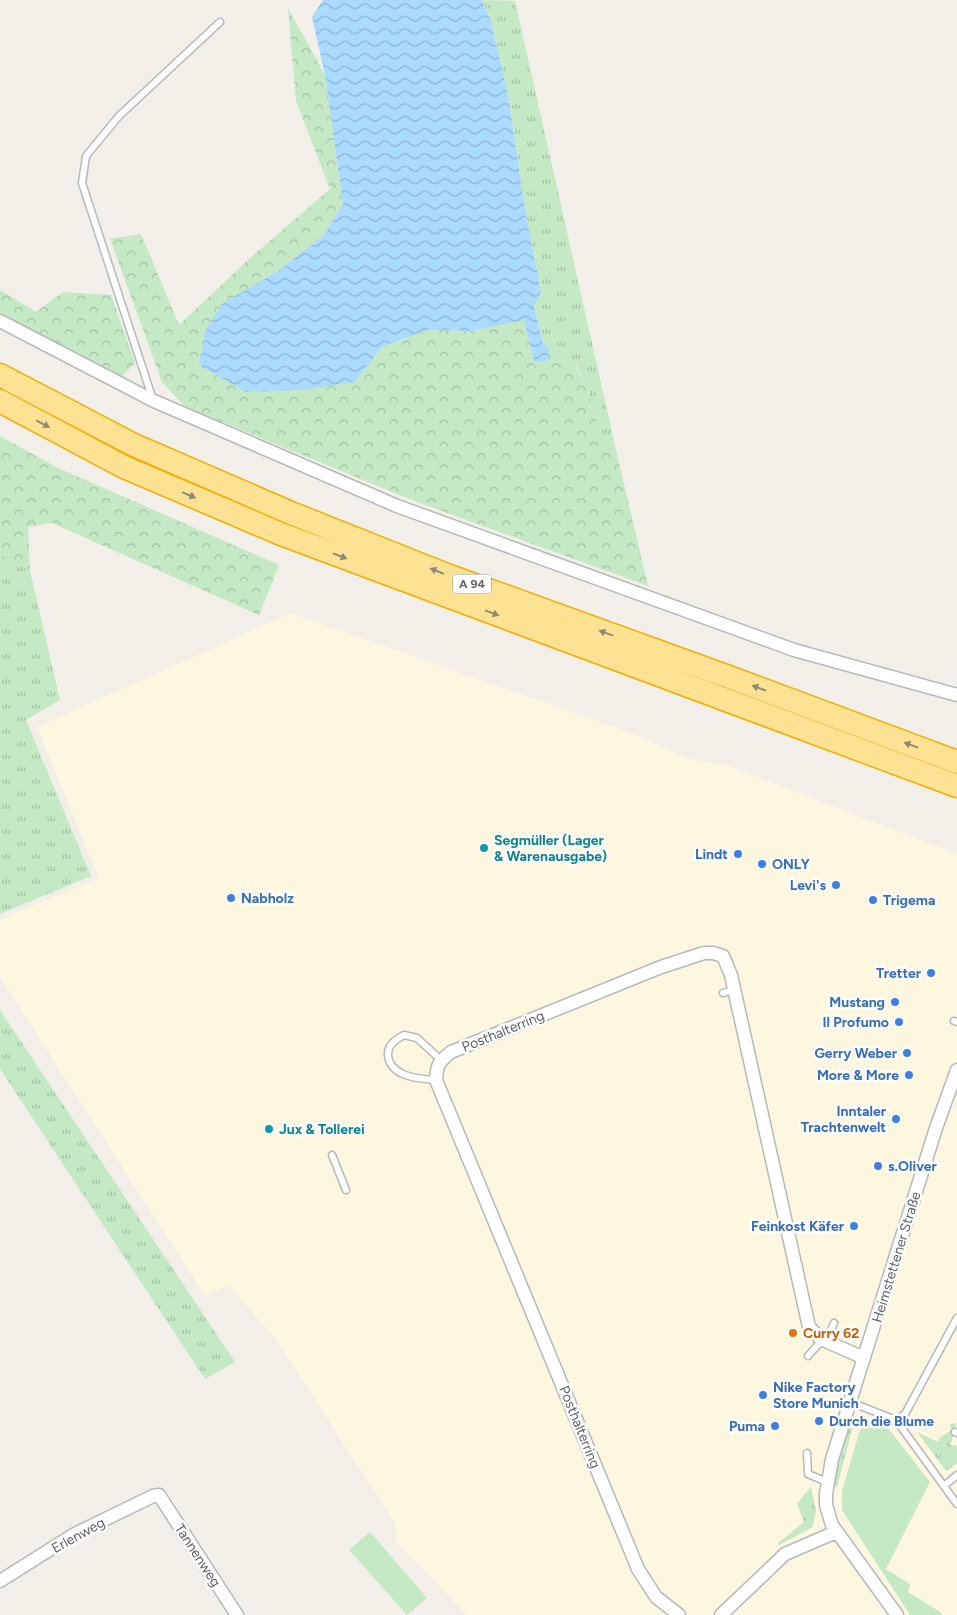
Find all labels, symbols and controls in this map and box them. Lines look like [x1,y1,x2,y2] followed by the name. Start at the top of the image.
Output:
[36,420,50,428] one-way arrow
[182,491,196,499] one-way arrow
[332,553,347,560] one-way arrow
[429,567,444,575] one-way arrow
[453,574,491,594] road number: A 94
[485,609,500,617] one-way arrow
[599,629,614,636] one-way arrow
[751,684,766,692] one-way arrow
[904,741,919,748] one-way arrow
[494,832,607,865] place label: Segmüller (Lager & Warenausgabe)
[478,842,490,854] marker: Segmüller (Lager & Warenausgabe)
[695,846,728,863] place label: Lindt
[732,848,744,860] marker: Lindt
[772,856,810,873] place label: ONLY
[756,858,768,870] marker: ONLY
[790,877,826,894] place label: Levi's
[830,879,842,891] marker: Levi's
[241,890,294,907] place label: Nabholz
[225,892,237,904] marker: Nabholz
[883,892,935,909] place label: Trigema
[867,894,879,906] marker: Trigema
[876,965,922,982] place label: Tretter
[925,967,937,979] marker: Tretter
[829,994,885,1011] place label: Mustang
[889,996,901,1008] marker: Mustang
[459,1007,547,1056] street label: Posthalterring
[823,1014,889,1031] place label: Il Profumo
[893,1016,905,1028] marker: Il Profumo
[814,1045,898,1062] place label: Gerry Weber
[901,1047,913,1059] marker: Gerry Weber
[817,1067,899,1084] place label: More & More
[903,1069,915,1081] marker: More & More
[801,1103,887,1136] place label: Inntaler Trachtenwelt
[890,1113,902,1125] marker: Inntaler Trachtenwelt
[279,1121,365,1138] place label: Jux & Tollerei
[263,1123,275,1135] marker: Jux & Tollerei
[888,1158,937,1175] place label: s.Oliver
[872,1160,884,1172] marker: s.Oliver
[868,1189,925,1325] street label: Heimstettener Straße
[751,1218,845,1235] place label: Feinkost Käfer
[848,1220,860,1232] marker: Feinkost Käfer
[803,1325,859,1342] place label: Curry 62
[787,1327,799,1339] marker: Curry 62
[773,1379,859,1412] place label: Nike Factory Store Munich
[555,1383,604,1471] street label: Posthalterring
[757,1389,769,1401] marker: Nike Factory Store Munich
[829,1413,934,1430] place label: Durch die Blume
[813,1415,825,1427] marker: Durch die Blume
[729,1418,765,1435] place label: Puma
[769,1420,781,1432] marker: Puma
[49,1514,108,1557] street label: Erlenweg
[171,1521,224,1590] street label: Tannenweg

